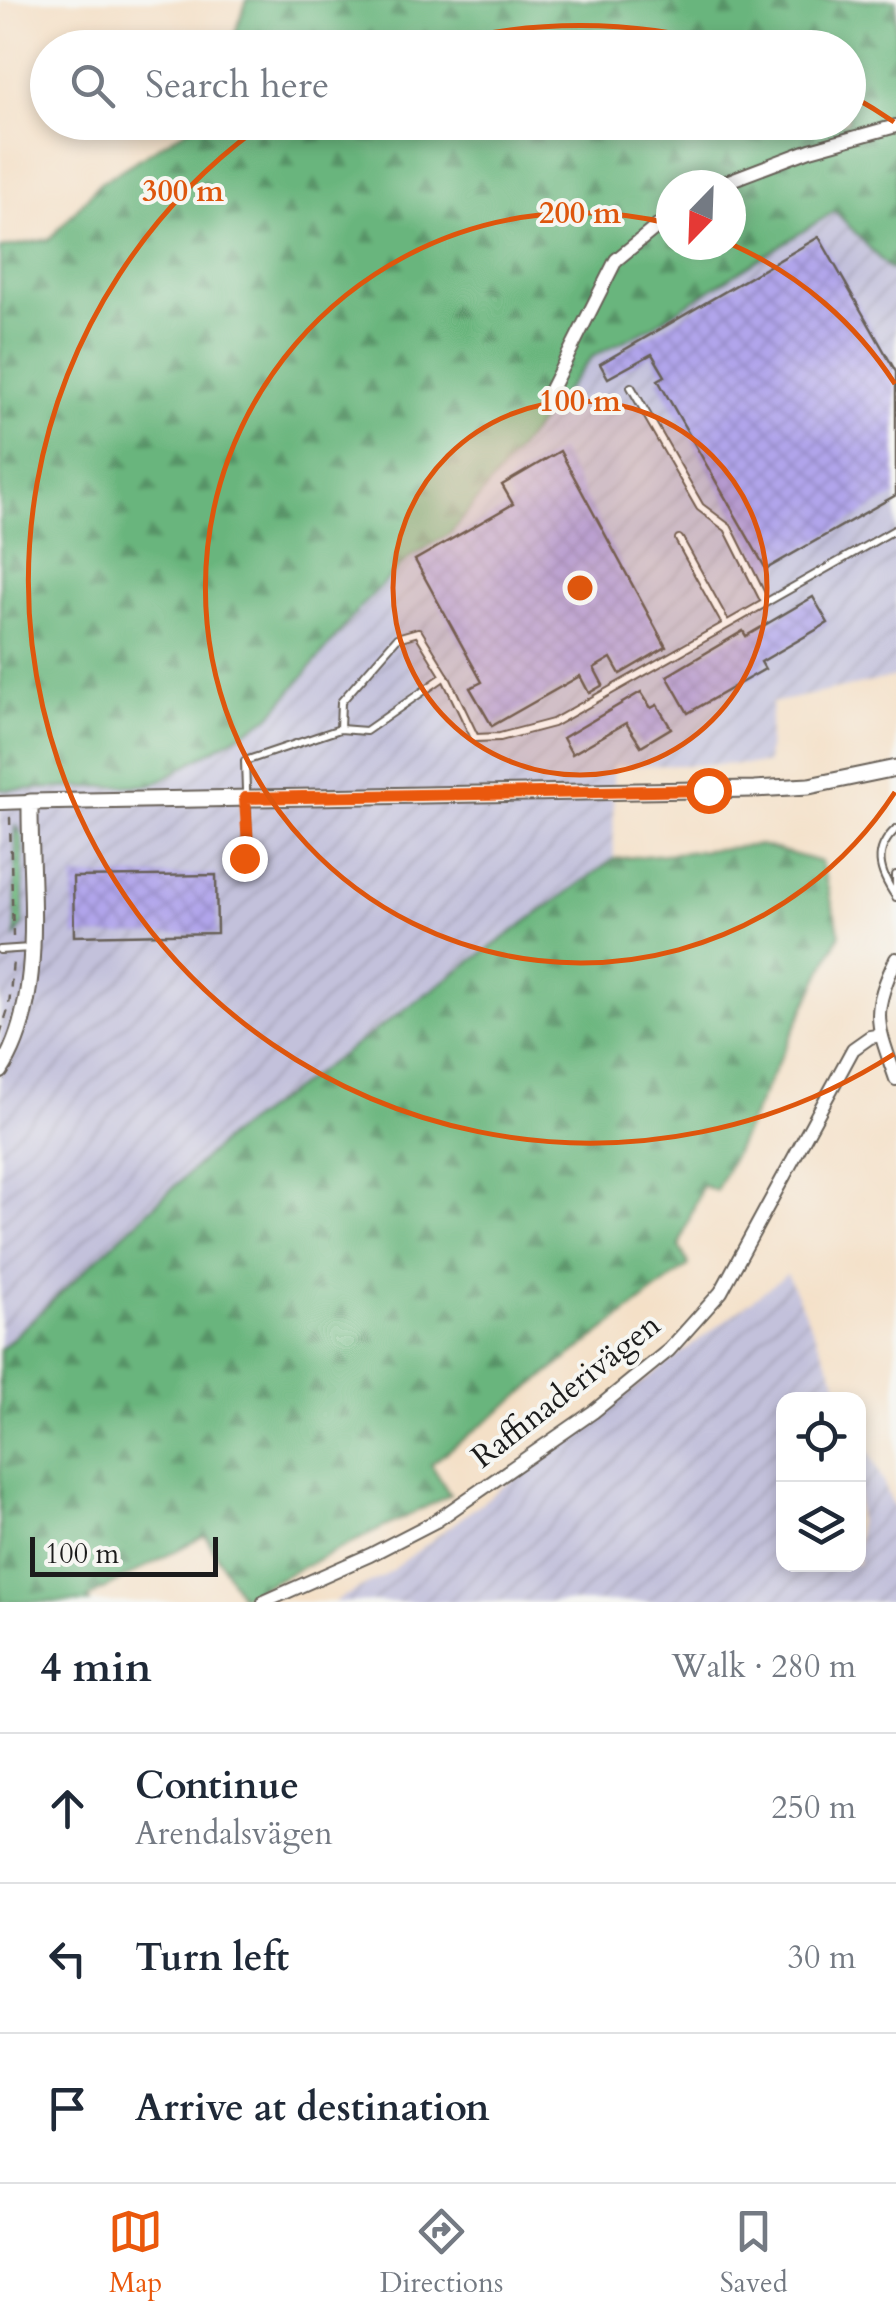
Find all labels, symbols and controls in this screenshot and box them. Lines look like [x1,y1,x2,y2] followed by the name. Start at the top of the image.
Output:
[30,30,866,140] search box
[65,58,120,113] icon: search
[145,59,329,111] text: Search here
[656,170,746,260] north arrow
[142,171,224,212] text: 300 m
[539,193,621,234] text: 200 m
[539,381,621,422] text: 100 m
[562,570,598,606] centre of rings
[686,768,732,814] route start
[222,836,268,882] route end
[462,1303,670,1479] street label: Raffinaderivägen
[776,1392,866,1572] map controls
[776,1392,866,1482] button: locate
[776,1482,866,1572] button: layers
[30,1532,218,1576] scale bar
[45,1535,119,1573] text: 100 m
[40,1639,152,1696] text: 4 min
[671,1645,856,1689] text: Walk · 280 m
[135,1760,299,1812] text: Continue
[40,1781,95,1836] icon: ahead
[771,1786,856,1830] text: 250 m
[135,1812,333,1856] text: Arendalsvägen
[40,1931,95,1986] icon: left
[135,1932,289,1984] text: Turn left
[788,1936,856,1980] text: 30 m
[40,2081,95,2136] icon: arrive
[135,2082,490,2134] text: Arrive at destination
[108,2204,163,2302] tab: Map
[380,2204,503,2302] tab: Directions
[720,2204,788,2302] tab: Saved

